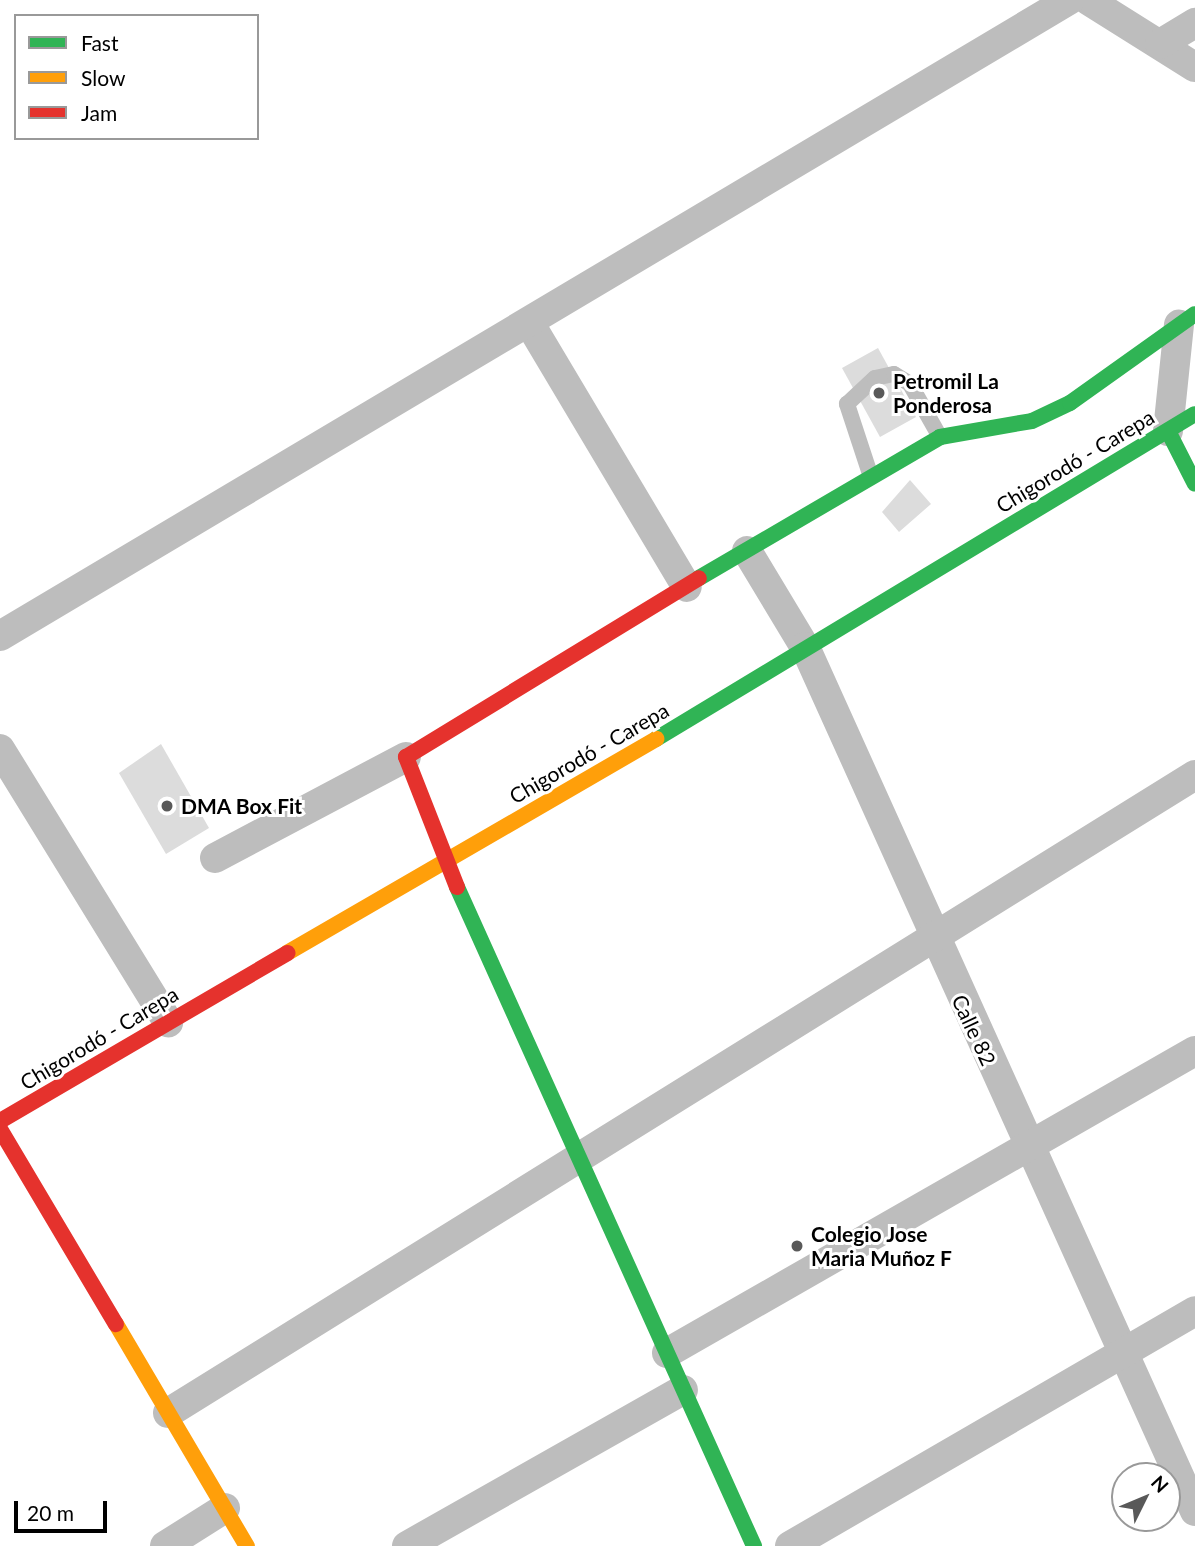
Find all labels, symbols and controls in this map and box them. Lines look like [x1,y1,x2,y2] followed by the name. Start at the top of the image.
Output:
[14,14,259,140] legend
[81,30,118,55] text: Fast
[81,65,125,90] text: Slow
[81,100,117,125] text: Jam
[893,368,999,418] place label: Petromil La Ponderosa
[871,385,887,401] marker: Petromil La Ponderosa
[991,404,1159,518] street label: Chigorodó - Carepa
[505,697,673,809] street label: Chigorodó - Carepa
[181,793,303,819] place label: DMA Box Fit
[159,798,175,814] marker: DMA Box Fit
[15,981,183,1095] street label: Chigorodó - Carepa
[947,991,1001,1069] street label: Calle 82
[811,1221,952,1271] place label: Colegio Jose Maria Muñoz F
[789,1238,805,1254] marker: Colegio Jose Maria Muñoz F
[1111,1462,1181,1532] north arrow
[1147,1470,1174,1497] text: N
[18,1486,110,1530] scale bar
[27,1500,74,1525] text: 20 m

